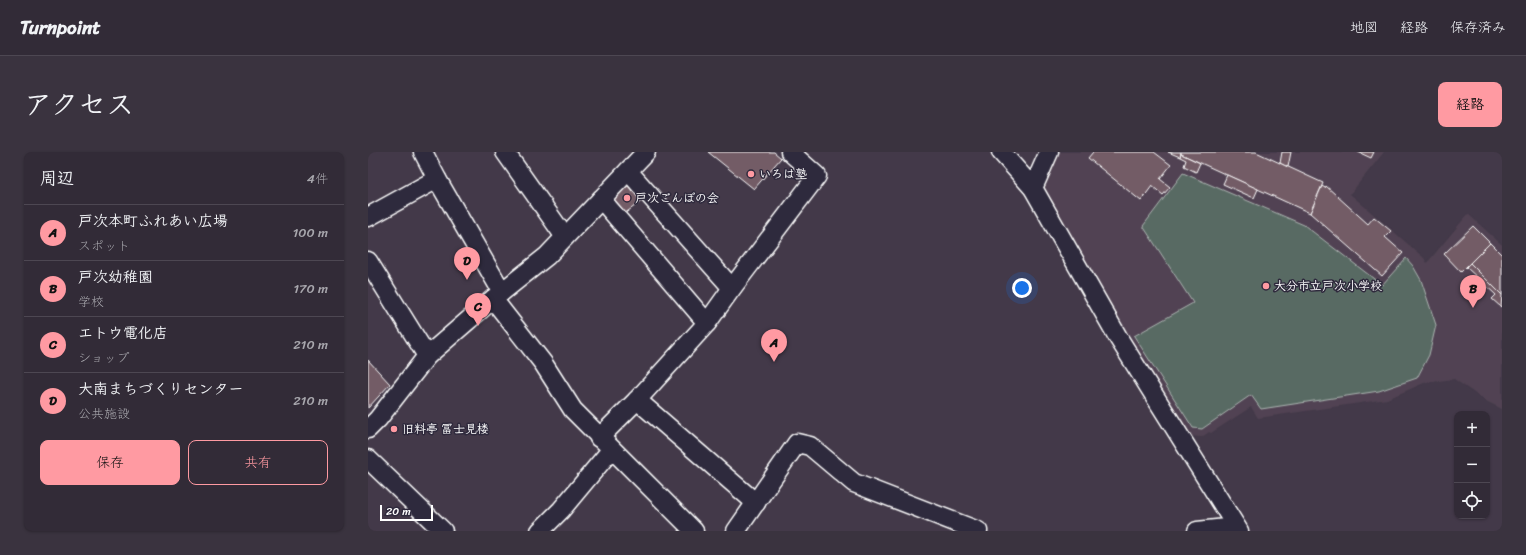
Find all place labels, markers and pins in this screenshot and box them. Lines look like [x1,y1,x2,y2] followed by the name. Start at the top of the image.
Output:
[759,163,807,185] place label: いろは塾
[746,169,756,179] marker: いろは塾
[635,187,719,209] place label: 戸次ごんぼの会
[622,193,632,203] marker: 戸次ごんぼの会
[454,247,480,280] pin: D
[1274,275,1382,297] place label: 大分市立戸次小学校
[1460,275,1486,308] pin: B
[1261,281,1271,291] marker: 大分市立戸次小学校
[465,293,491,326] pin: C
[761,329,787,362] pin: A
[402,418,489,440] place label: 旧料亭 冨士見楼
[389,424,399,434] marker: 旧料亭 冨士見楼

